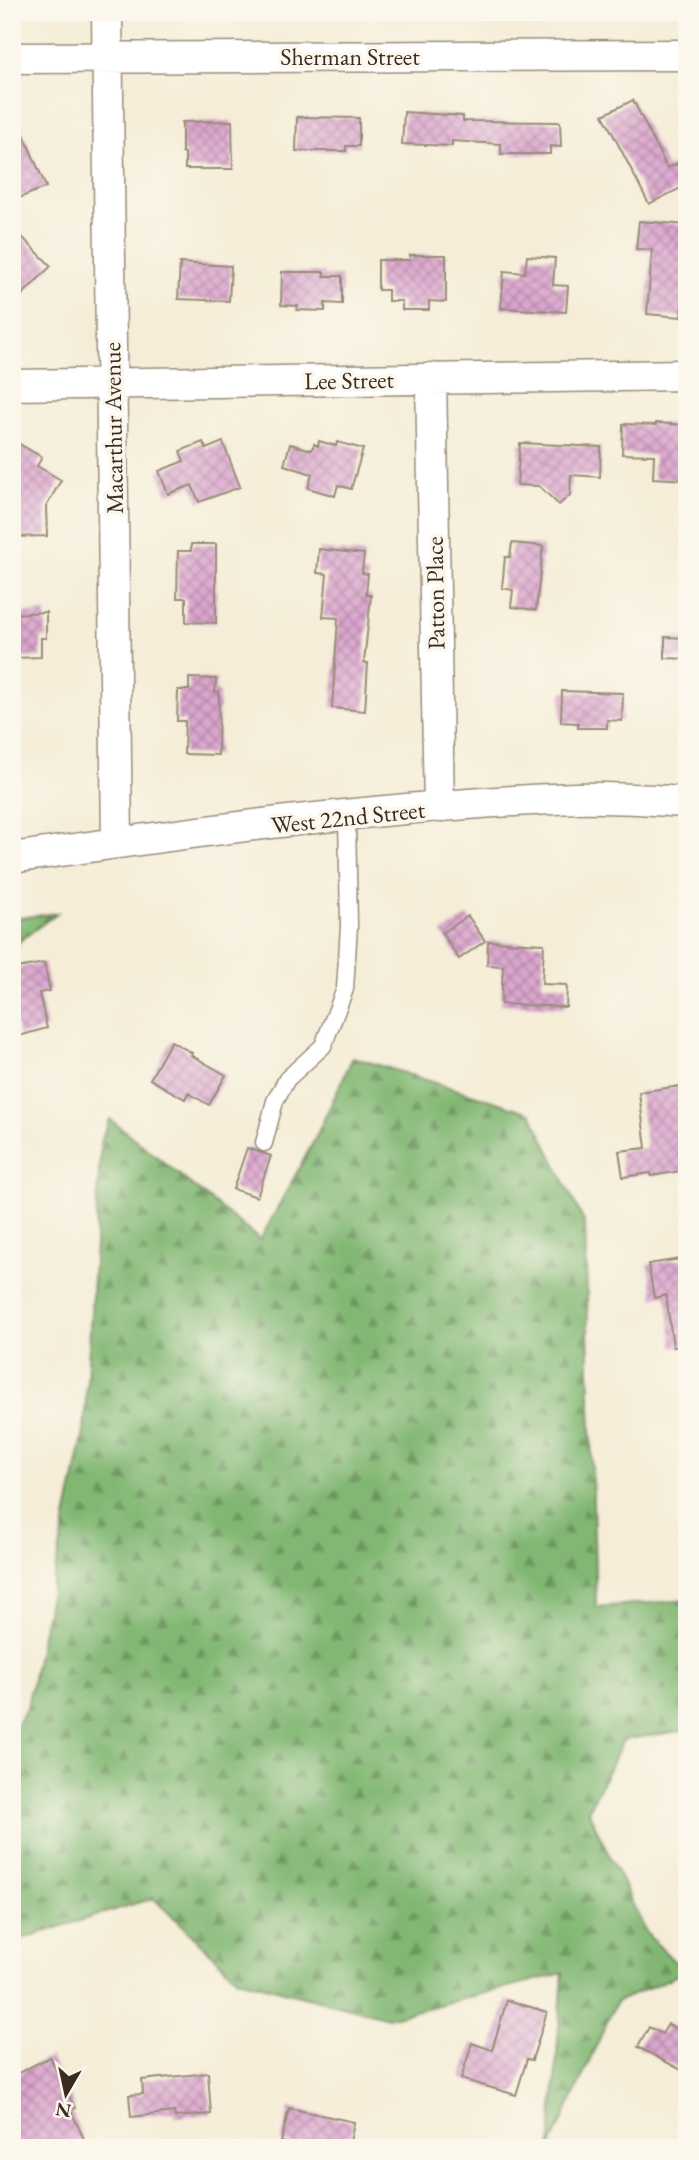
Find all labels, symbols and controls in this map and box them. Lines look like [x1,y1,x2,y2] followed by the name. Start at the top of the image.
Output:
[280,41,420,72] street label: Sherman Street
[96,342,130,514] street label: Macarthur Avenue
[304,364,395,396] street label: Lee Street
[419,536,451,650] street label: Patton Place
[270,793,427,840] street label: West 22nd Street
[32,2058,102,2128] north arrow
[53,2097,73,2124] text: N

